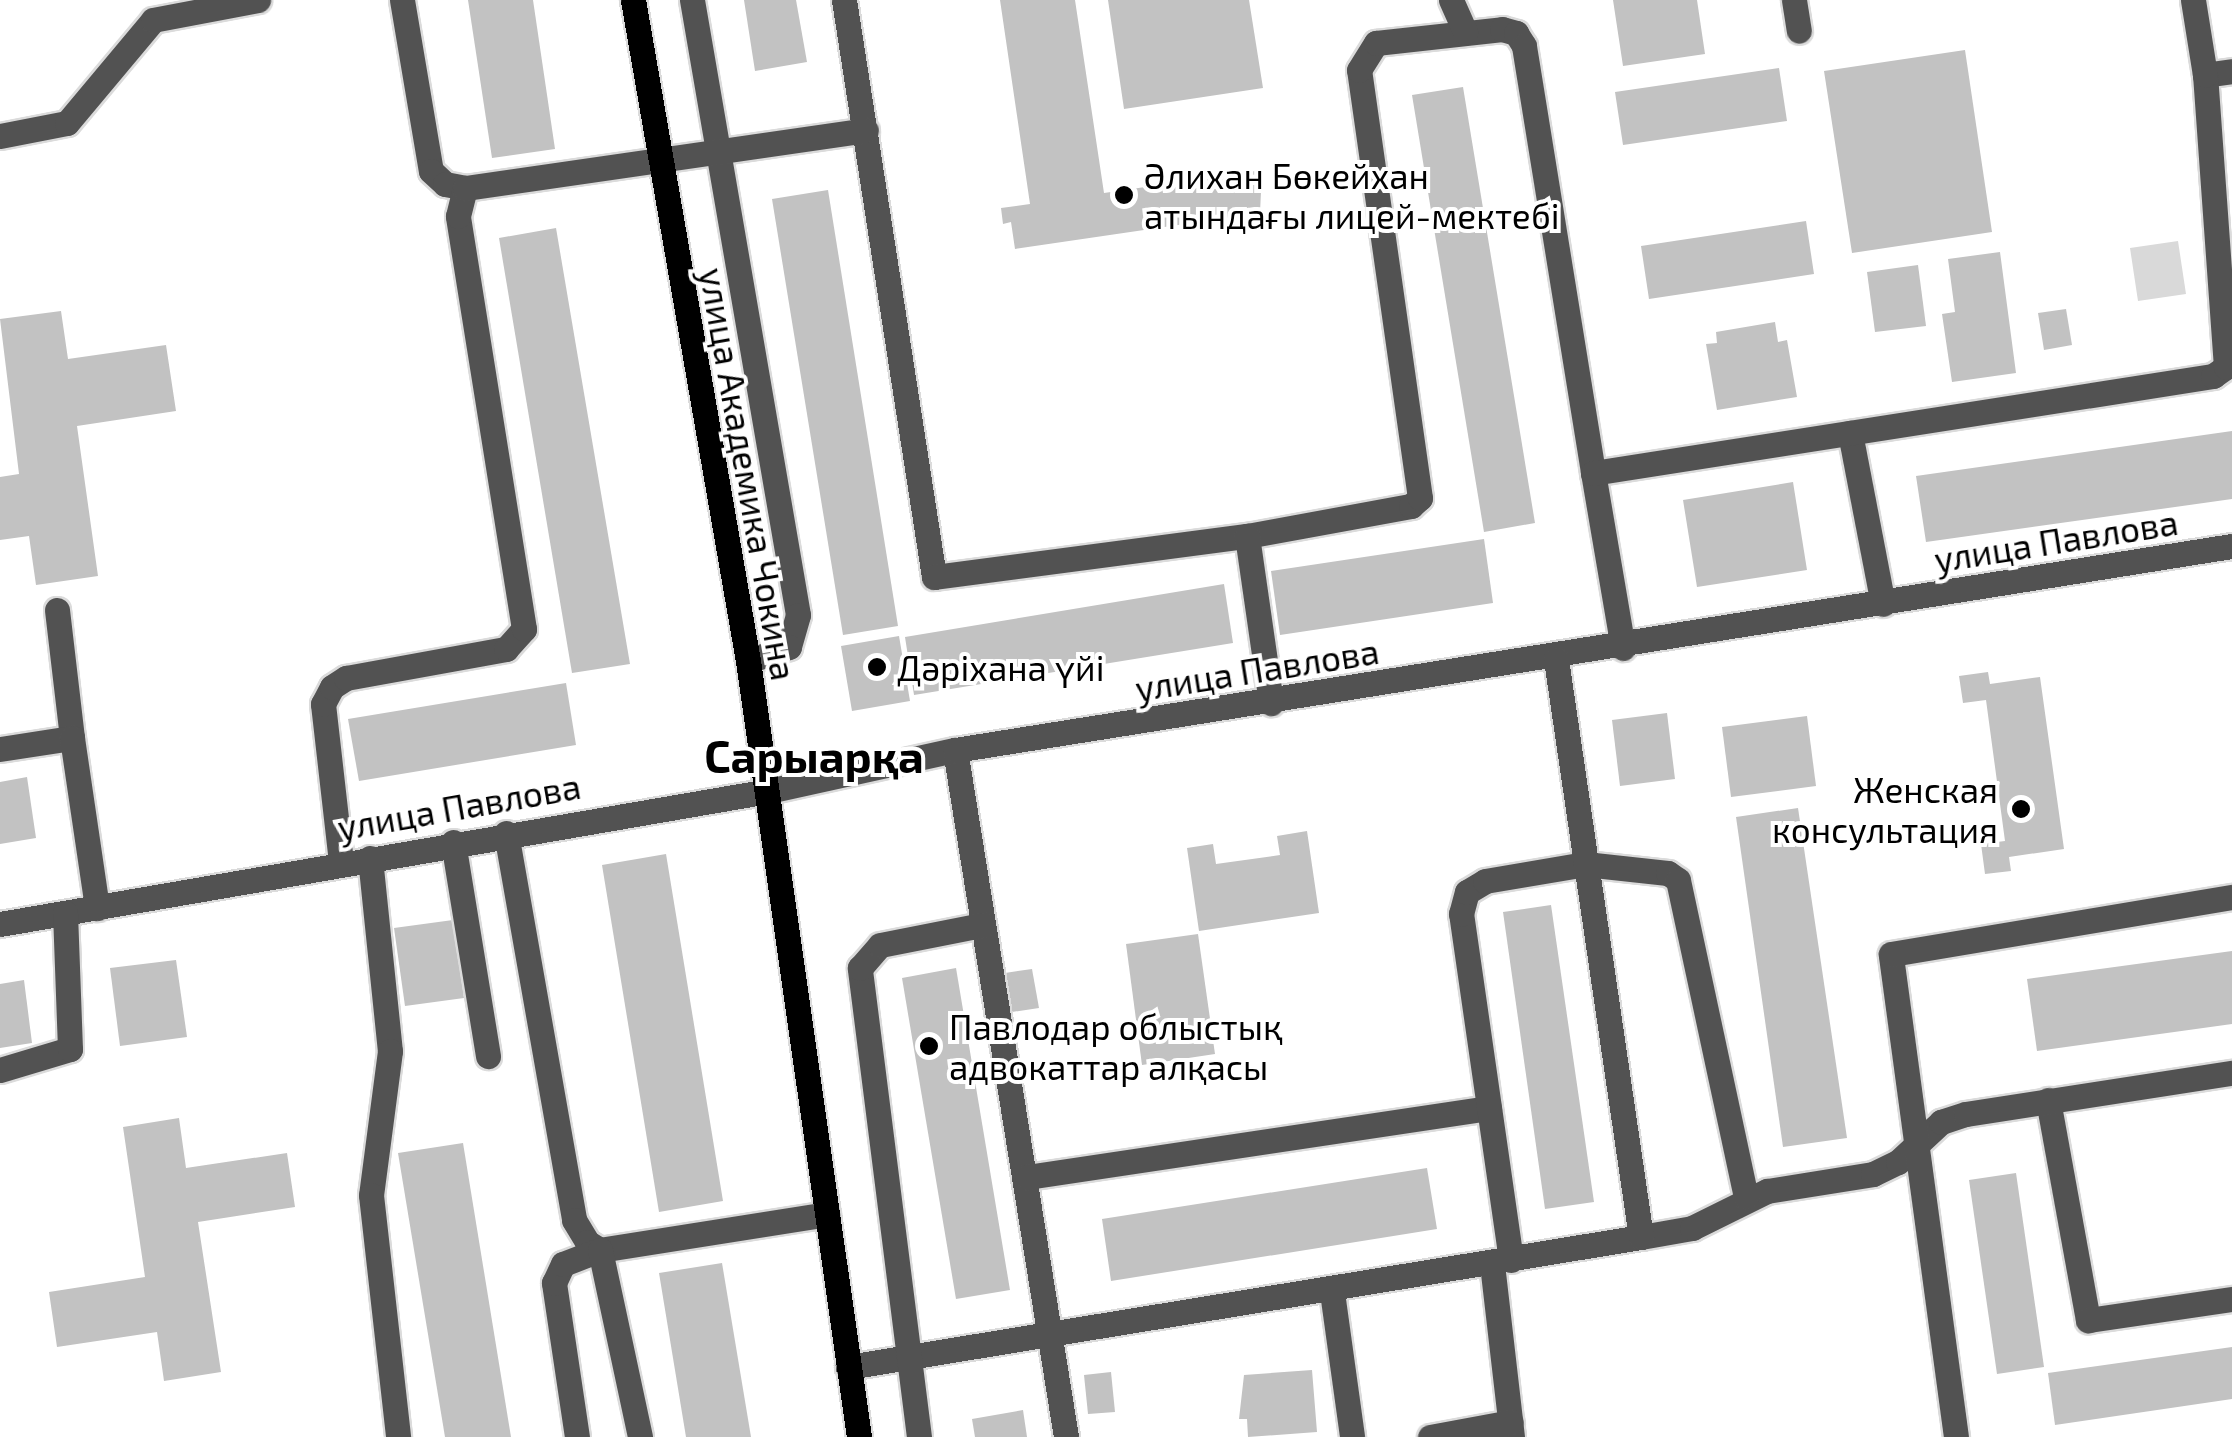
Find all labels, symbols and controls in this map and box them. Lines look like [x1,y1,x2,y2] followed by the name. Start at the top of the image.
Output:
[1144,154,1560,236] place label: Әлихан Бөкейхан атындағы лицей-мектебі
[1113,184,1135,206] marker: Әлихан Бөкейхан атындағы лицей-мектебі
[692,264,806,684] street label: улица Академика Чокина
[1931,500,2181,580] street label: улица Павлова
[1132,629,1382,709] street label: улица Павлова
[897,646,1104,688] place label: Дәріхана үйі
[866,656,888,678] marker: Дәріхана үйі
[704,729,924,783] district label: Сарыарқа
[334,764,584,848] street label: улица Павлова
[1772,768,1998,850] place label: Женская консультация
[2008,796,2034,822] marker: Женская консультация
[949,1005,1282,1087] place label: Павлодар облыстық адвокаттар алқасы
[918,1035,940,1057] marker: Павлодар облыстық адвокаттар алқасы

